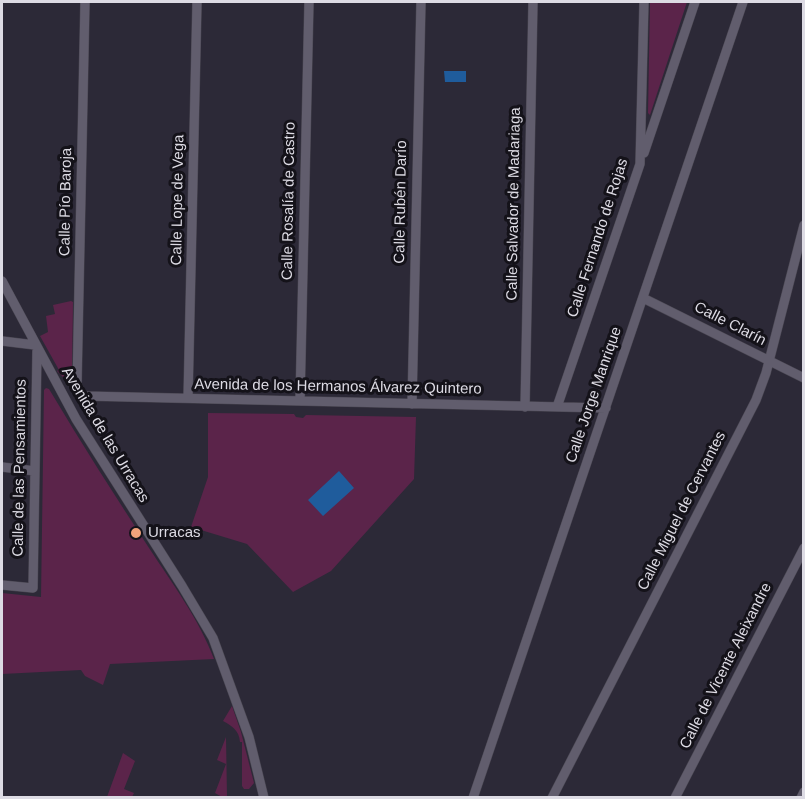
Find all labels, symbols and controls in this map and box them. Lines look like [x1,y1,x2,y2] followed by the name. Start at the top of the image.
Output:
[503,107,525,301] street label: Calle Salvador de Madariaga
[279,122,299,280] street label: Calle Rosalía de Castro
[168,134,188,266] street label: Calle Lope de Vega
[391,140,411,264] street label: Calle Rubén Darío
[56,148,76,256] street label: Calle Pío Baroja
[564,156,632,320] street label: Calle Fernando de Rojas
[691,298,769,350] street label: Calle Clarín
[562,325,626,465] street label: Calle Jorge Manrique
[57,364,153,506] street label: Avenida de las Urracas
[194,375,482,399] street label: Avenida de los Hermanos Álvarez Quintero
[9,379,31,557] street label: Calle de las Pensamientos
[634,429,730,593] street label: Calle Miguel de Cervantes
[148,524,201,542] place label: Urracas
[129,526,143,540] marker: Urracas
[676,580,776,752] street label: Calle de Vicente Aleixandre

